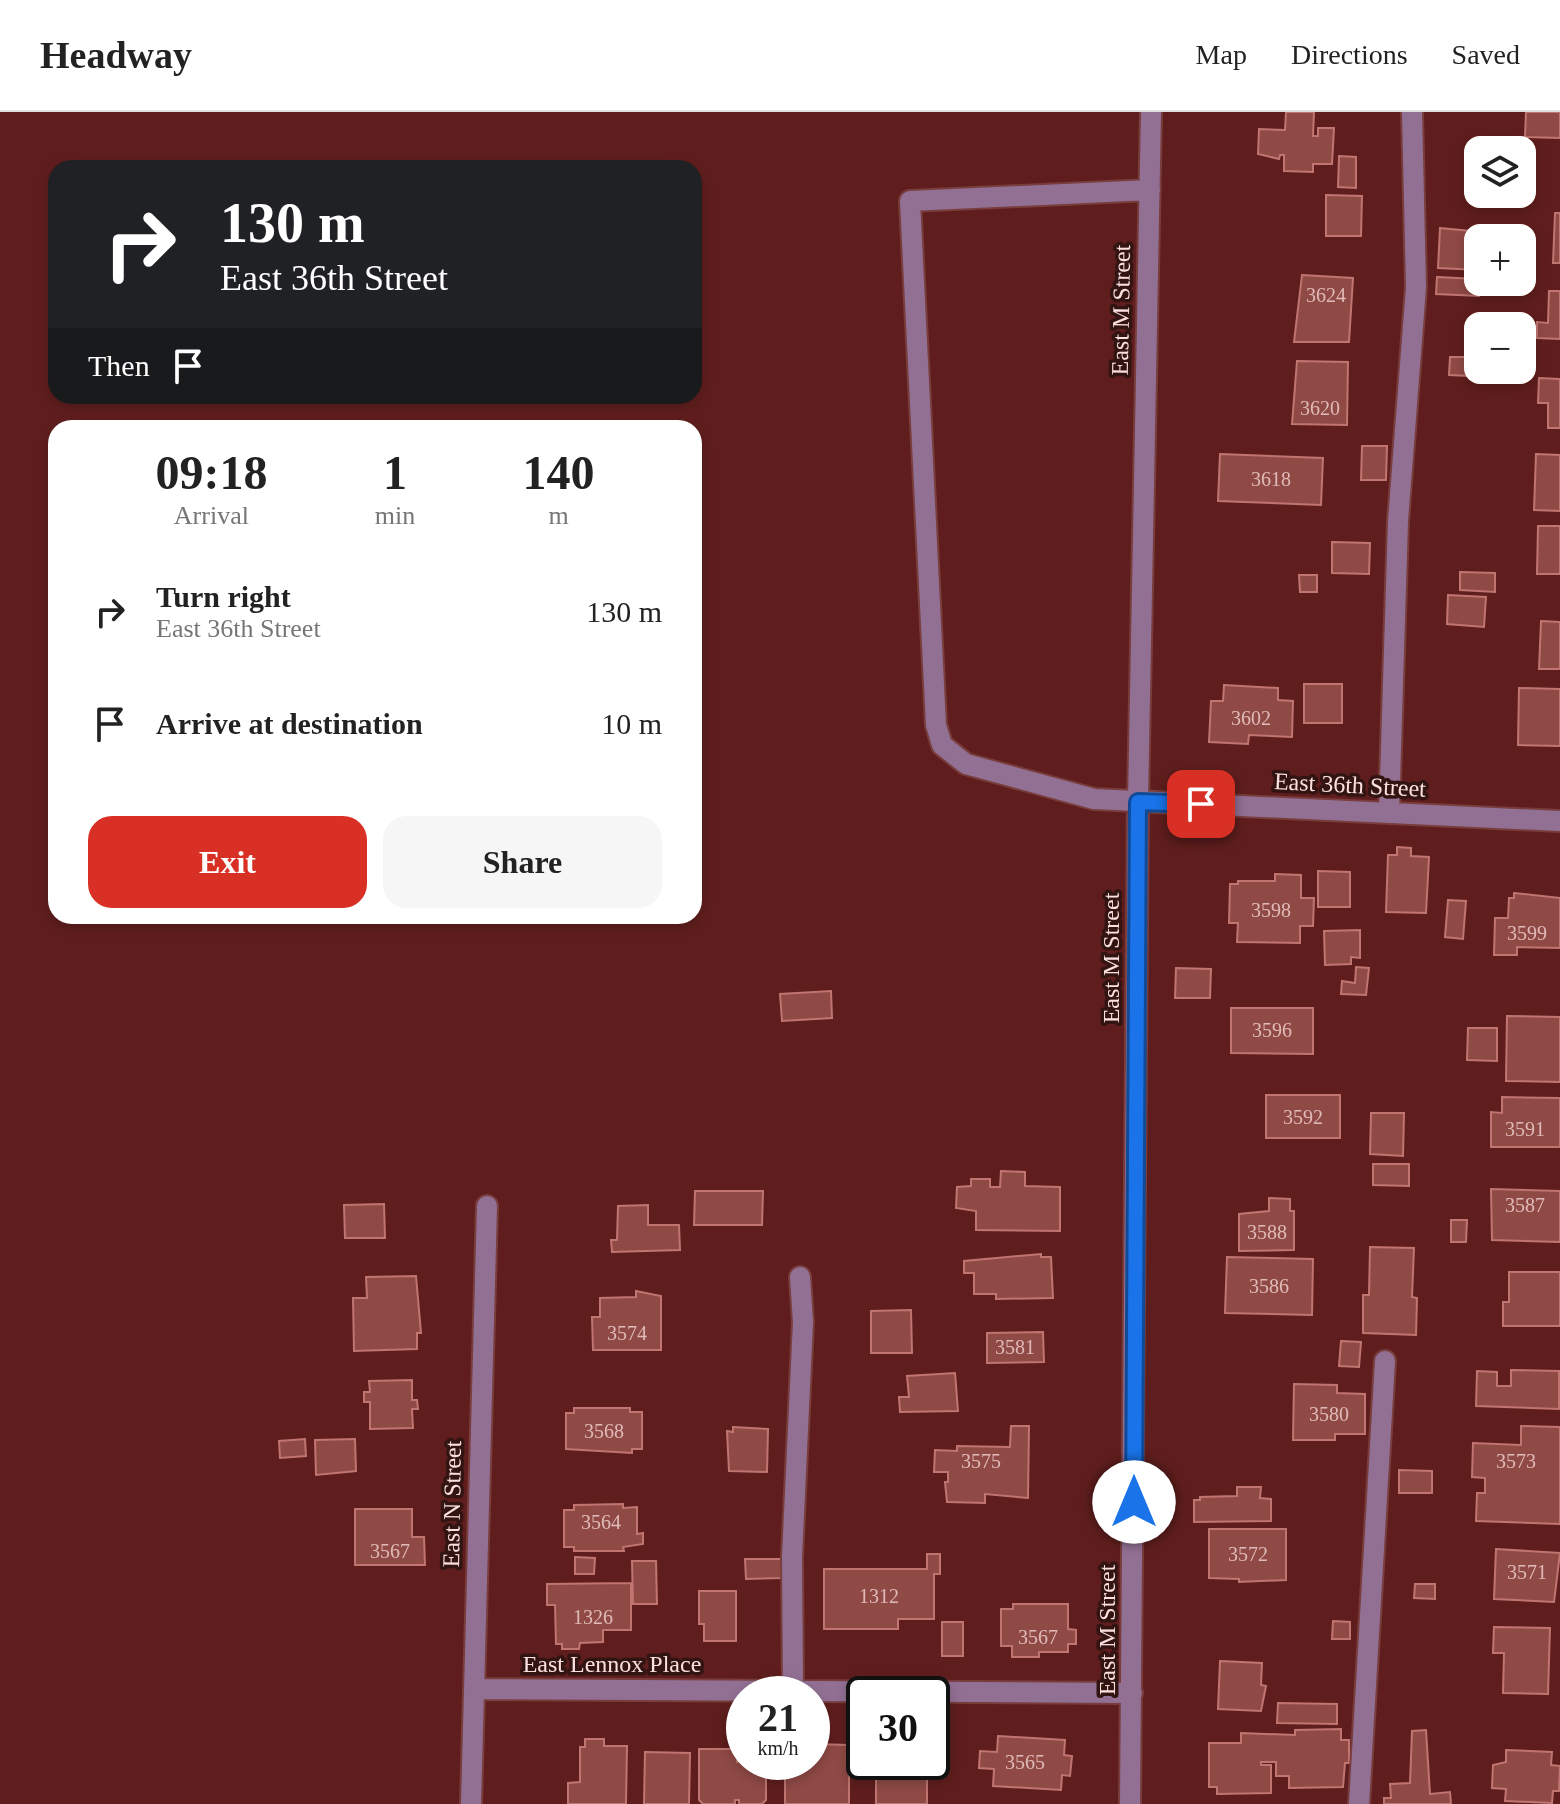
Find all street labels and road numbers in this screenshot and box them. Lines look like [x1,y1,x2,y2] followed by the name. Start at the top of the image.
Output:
[1107,244,1135,376] street label: East M Street
[1273,768,1427,802] street label: East 36th Street
[1098,892,1124,1023] street label: East M Street
[438,1440,466,1568] street label: East N Street
[1094,1564,1120,1695] street label: East M Street
[523,1651,701,1677] street label: East Lennox Place

